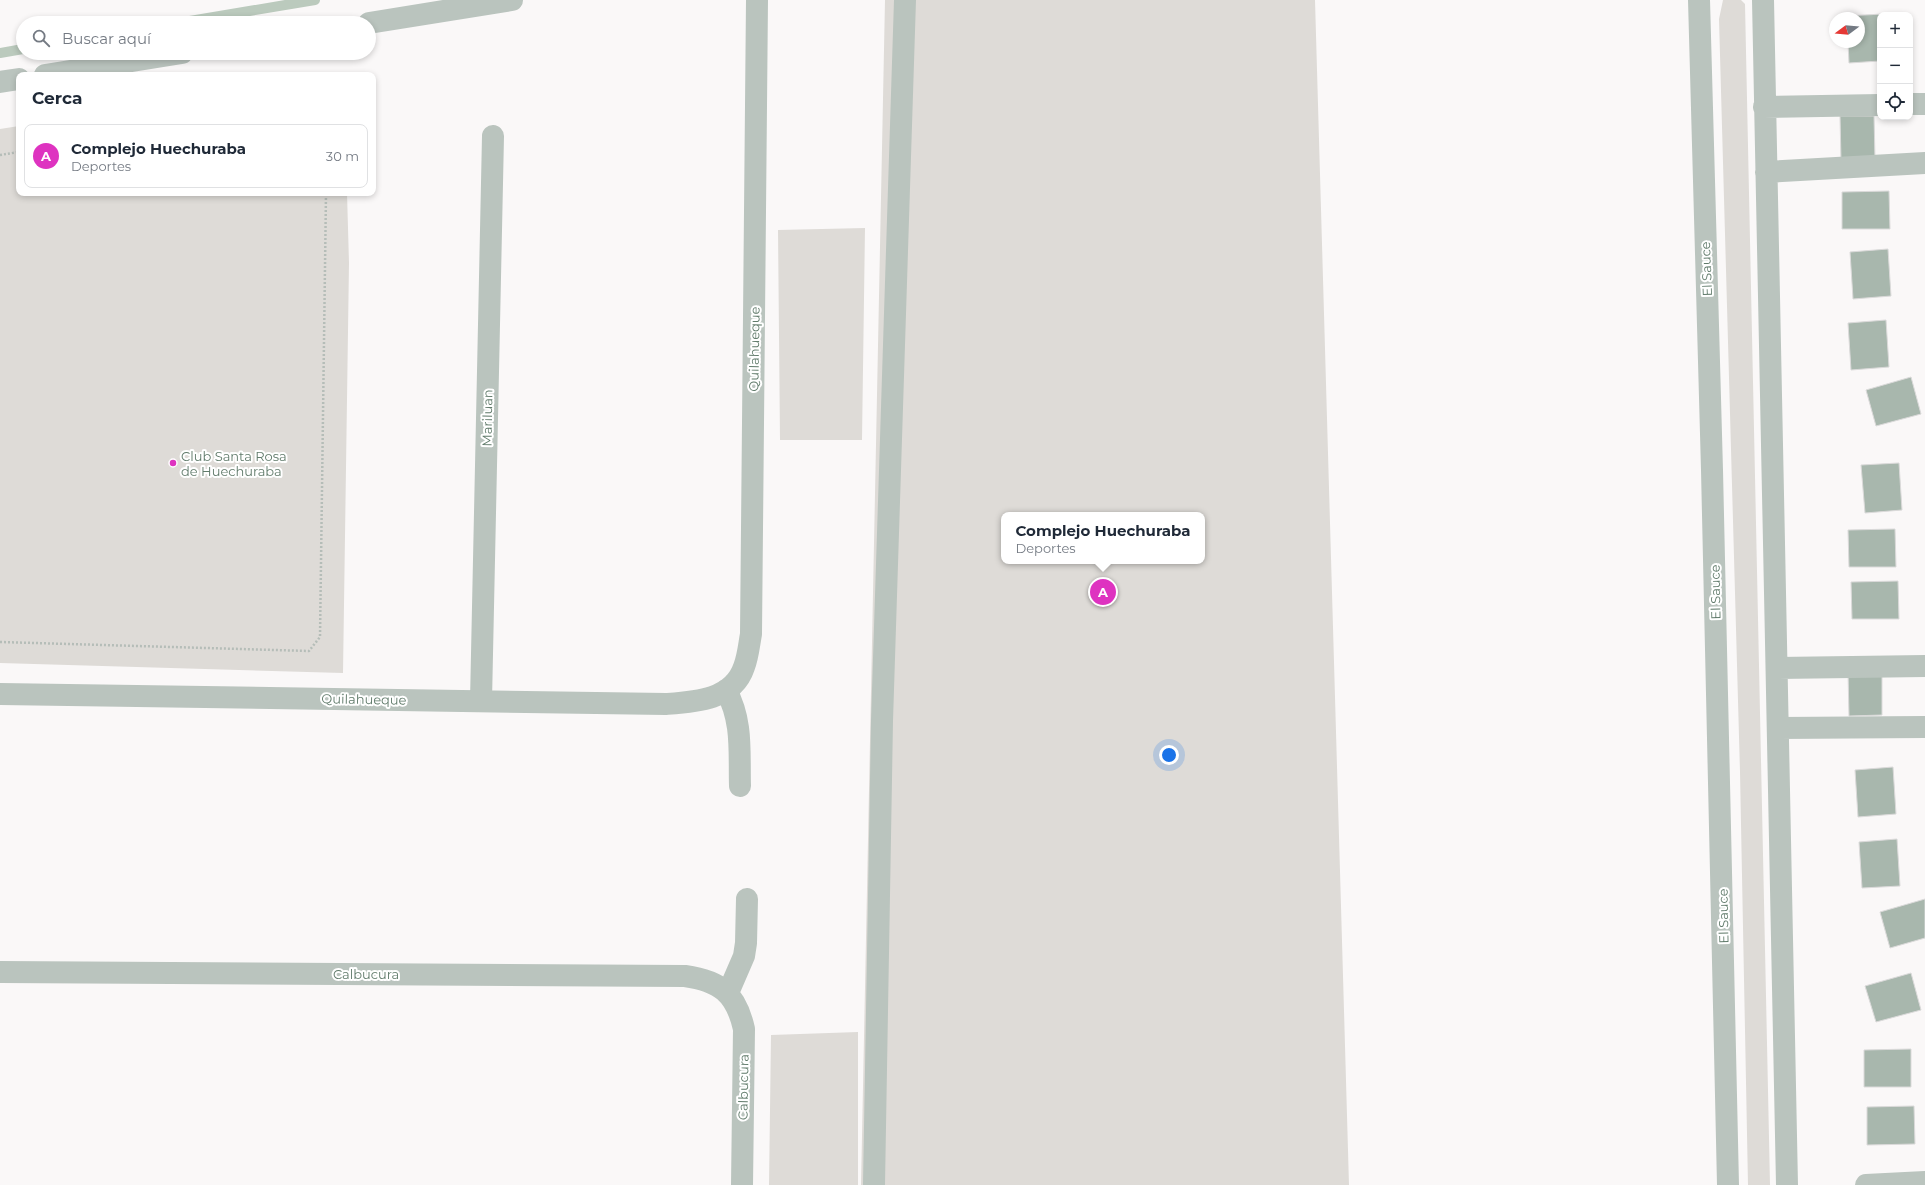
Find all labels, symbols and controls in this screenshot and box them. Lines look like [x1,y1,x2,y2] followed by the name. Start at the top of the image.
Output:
[1829,12,1865,48] north arrow
[1877,12,1913,120] map controls
[1877,12,1913,48] button: +
[16,16,376,60] search box
[30,27,52,49] icon: search
[62,29,151,48] text: Buscar aquí
[1877,48,1913,84] button: −
[1877,84,1913,120] button: locate
[32,88,82,108] text: Cerca
[71,139,246,158] text: Complejo Huechuraba
[41,148,51,164] text: A
[326,148,359,164] text: 30 m
[71,158,131,174] text: Deportes
[1697,241,1715,297] street label: El Sauce
[745,306,763,392] street label: Quilahueque
[479,389,495,447] street label: Mariluan
[181,448,287,479] place label: Club Santa Rosa de Huechuraba
[168,458,178,468] marker: Club Santa Rosa de Huechuraba
[1001,512,1205,564] popup
[1015,521,1191,540] text: Complejo Huechuraba
[1015,540,1076,556] text: Deportes
[1707,564,1723,620] street label: El Sauce
[1090,577,1116,607] pin: A
[321,690,407,708] street label: Quilahueque
[1159,745,1179,765] your location
[1715,888,1731,944] street label: El Sauce
[333,966,399,982] street label: Calbucura
[734,1054,752,1120] street label: Calbucura

